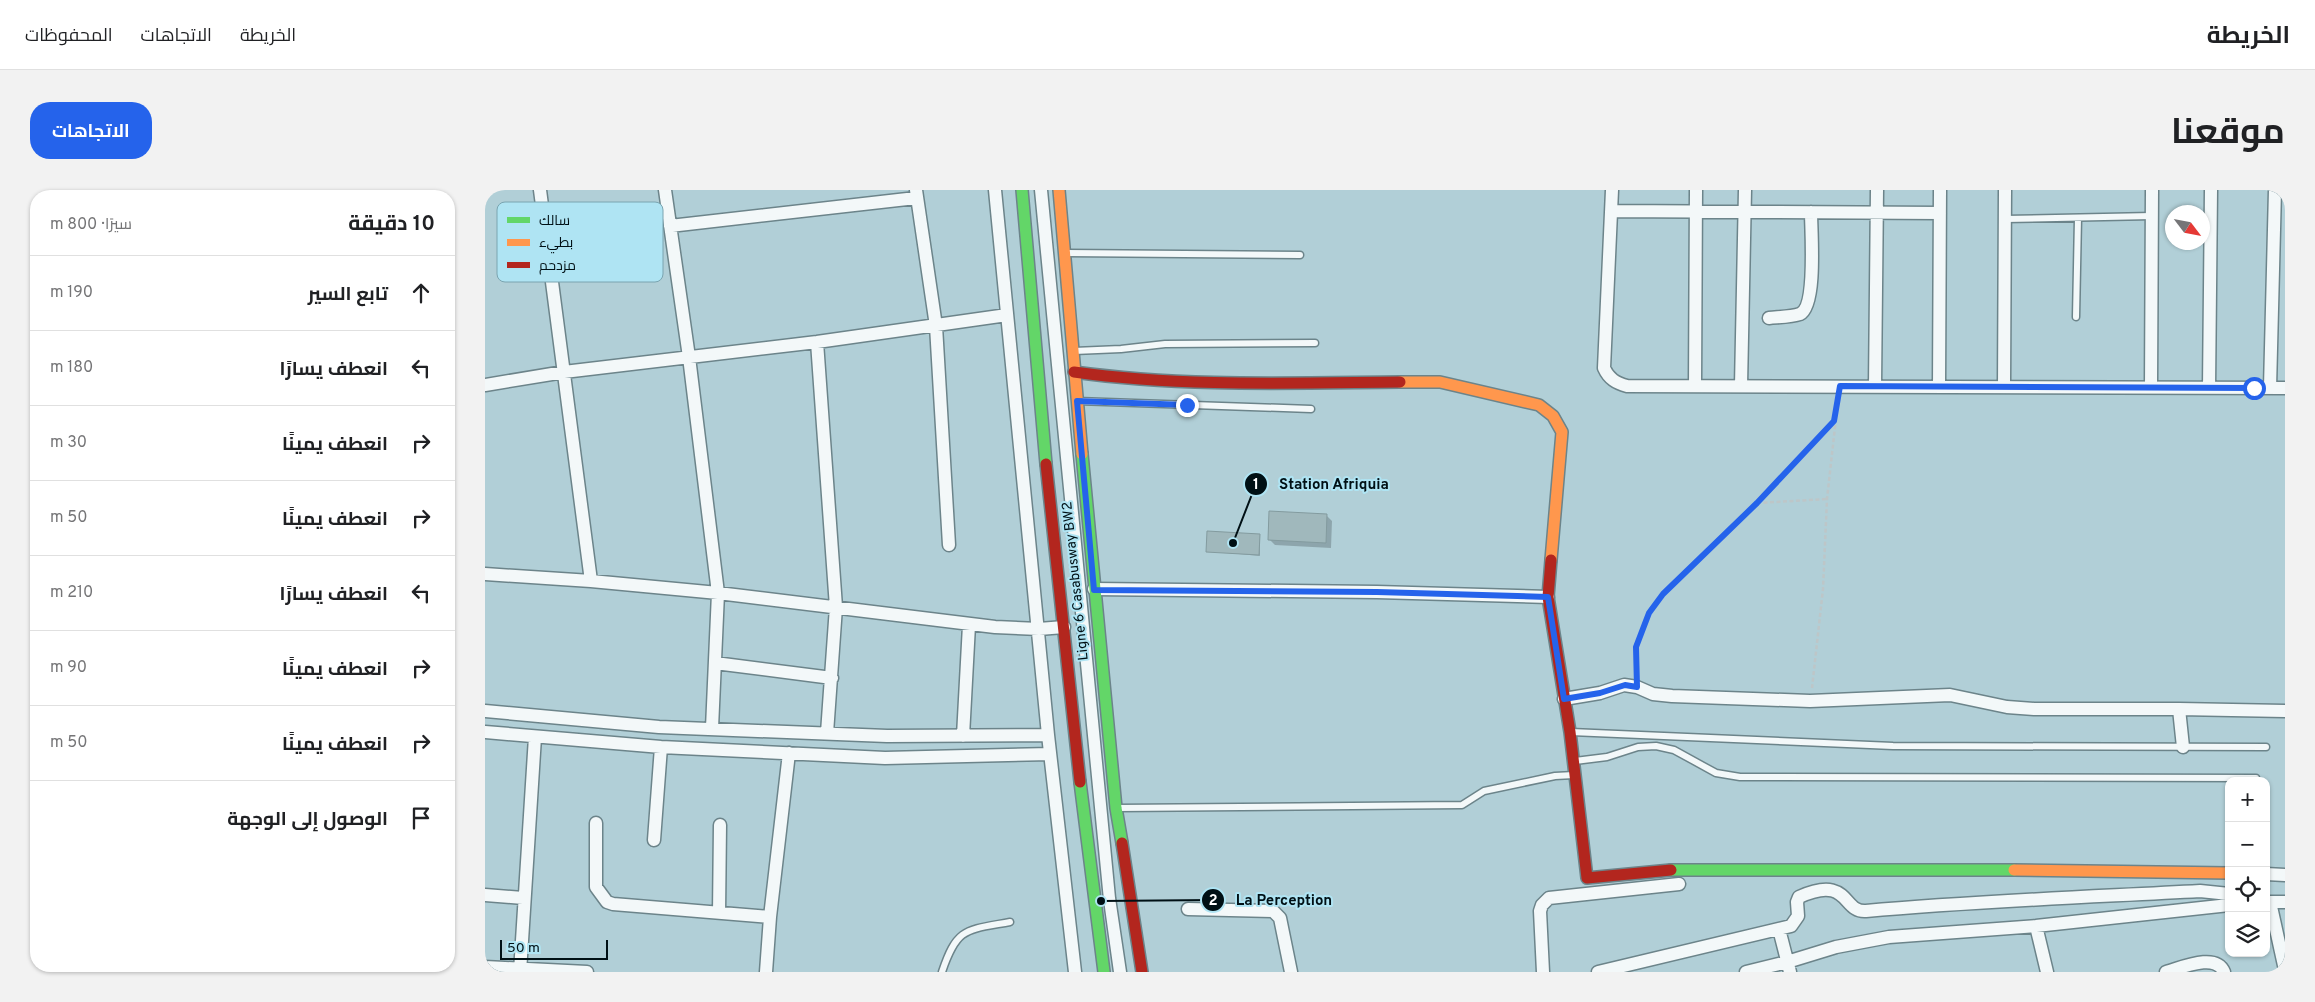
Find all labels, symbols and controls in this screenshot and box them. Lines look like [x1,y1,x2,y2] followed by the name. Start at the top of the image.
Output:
[2207,22,2290,52] text: الخريطة
[25,25,113,48] text: المحفوظات
[141,25,212,48] text: الاتجاهات
[240,25,296,48] text: الخريطة
[30,102,152,159] button: الاتجاهات
[2171,112,2285,156] text: موقعنا
[497,202,663,282] legend
[2165,205,2210,250] north arrow
[348,211,435,238] text: 10 دقيقة
[539,213,570,230] text: سالك
[50,215,132,235] text: سيرًا · 800 m
[539,235,573,254] text: بطيء
[539,258,576,275] text: مزدحم
[407,279,435,307] icon: ahead
[50,283,93,303] text: 190 m
[308,283,388,307] text: تابع السير
[407,354,435,382] icon: left
[50,358,93,378] text: 180 m
[280,358,388,382] text: انعطف يسارًا
[2243,377,2266,400] route start
[1176,394,1199,417] route end
[407,429,435,457] icon: right
[50,433,87,453] text: 30 m
[282,433,388,457] text: انعطف يمينًا
[1243,469,1399,499] callout: Station Afriquia
[1253,476,1259,495] text: 1
[1279,476,1389,495] text: Station Afriquia
[1059,501,1093,661] street label: Ligne 6 Casabusway BW2
[407,504,435,532] icon: right
[50,508,88,528] text: 50 m
[282,508,388,532] text: انعطف يمينًا
[407,579,435,607] icon: left
[50,583,93,603] text: 210 m
[280,583,388,607] text: انعطف يسارًا
[407,654,435,682] icon: right
[50,658,87,678] text: 90 m
[282,658,388,682] text: انعطف يمينًا
[407,729,435,757] icon: right
[50,733,88,753] text: 50 m
[282,733,388,757] text: انعطف يمينًا
[2225,777,2270,957] map controls
[2225,777,2270,822] button: +
[407,804,435,832] icon: arrive
[227,808,388,832] text: الوصول إلى الوجهة
[2225,822,2270,867] button: −
[2225,867,2270,912] button: locate
[1200,885,1342,915] callout: La Perception
[1208,892,1218,911] text: 2
[1236,892,1332,911] text: La Perception
[2225,912,2270,957] button: layers
[500,937,607,960] scale bar
[507,940,540,957] text: 50 m

